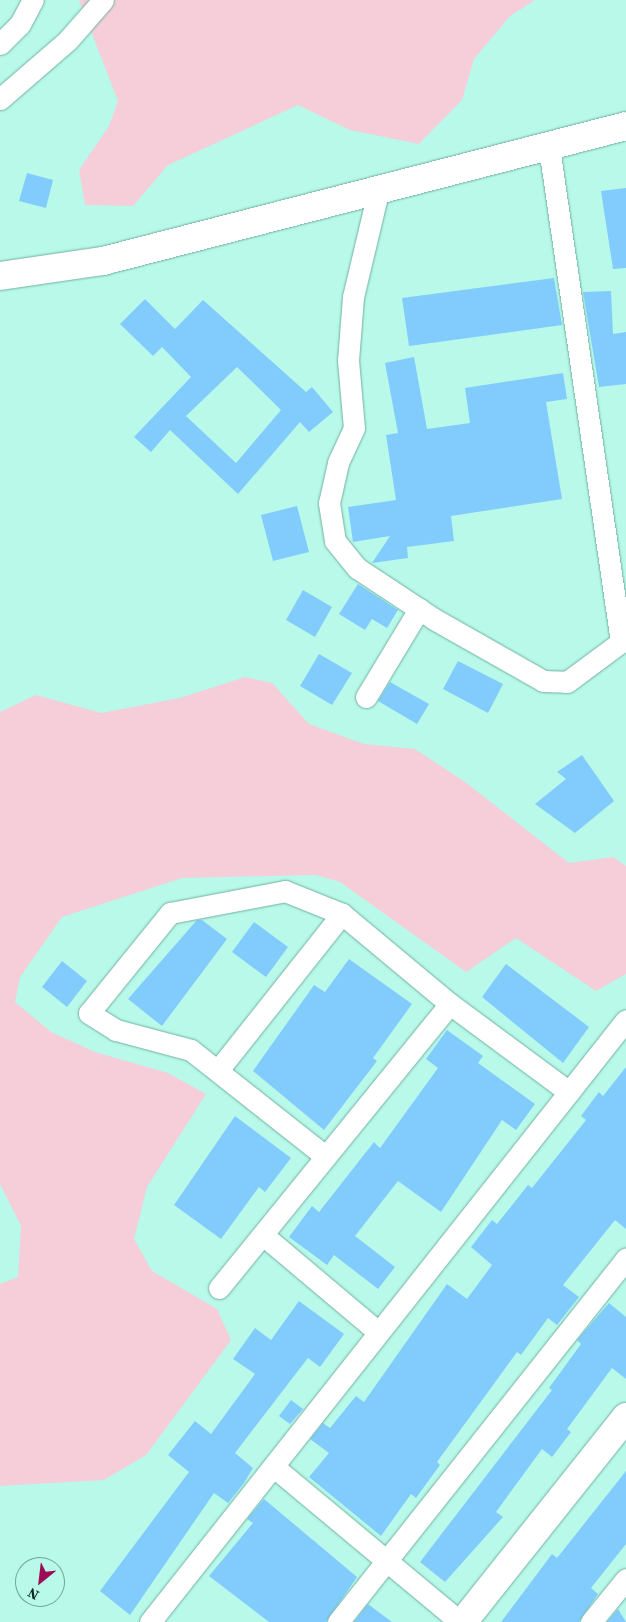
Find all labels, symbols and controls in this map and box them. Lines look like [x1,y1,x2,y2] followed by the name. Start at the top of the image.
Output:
[15,1557,65,1607] north arrow
[24,1583,43,1605] text: N

